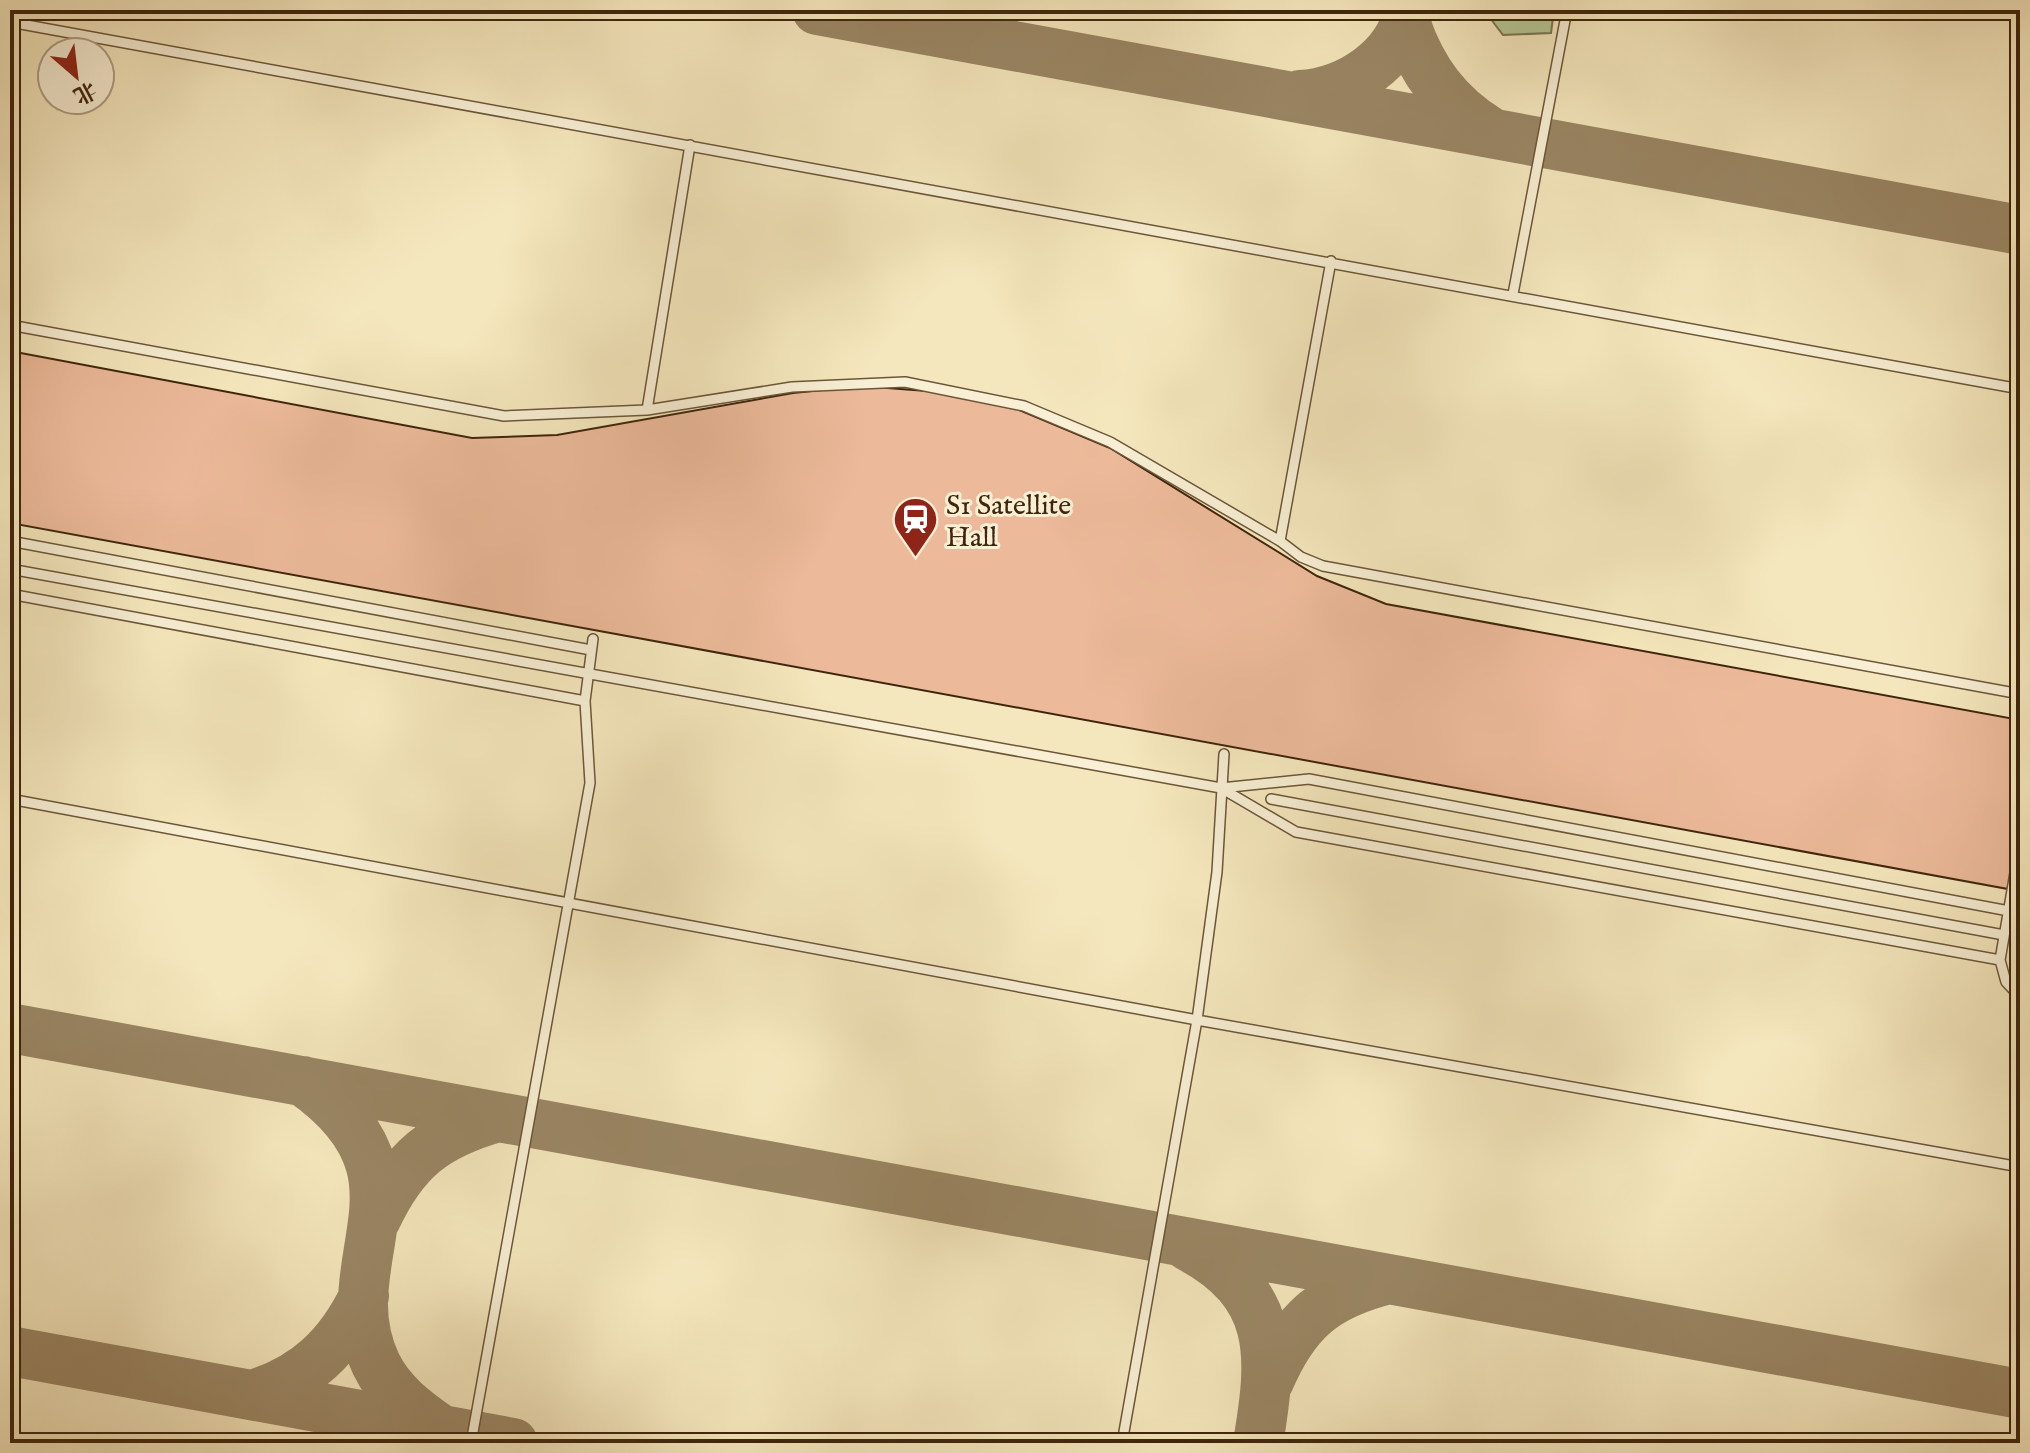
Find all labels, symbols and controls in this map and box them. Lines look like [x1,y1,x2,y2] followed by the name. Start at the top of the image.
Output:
[36,36,116,116] north arrow
[68,74,101,109] text: 北
[946,489,1071,556] place label: S1 Satellite Hall
[891,496,939,559] station icon: S1 Satellite Hall

